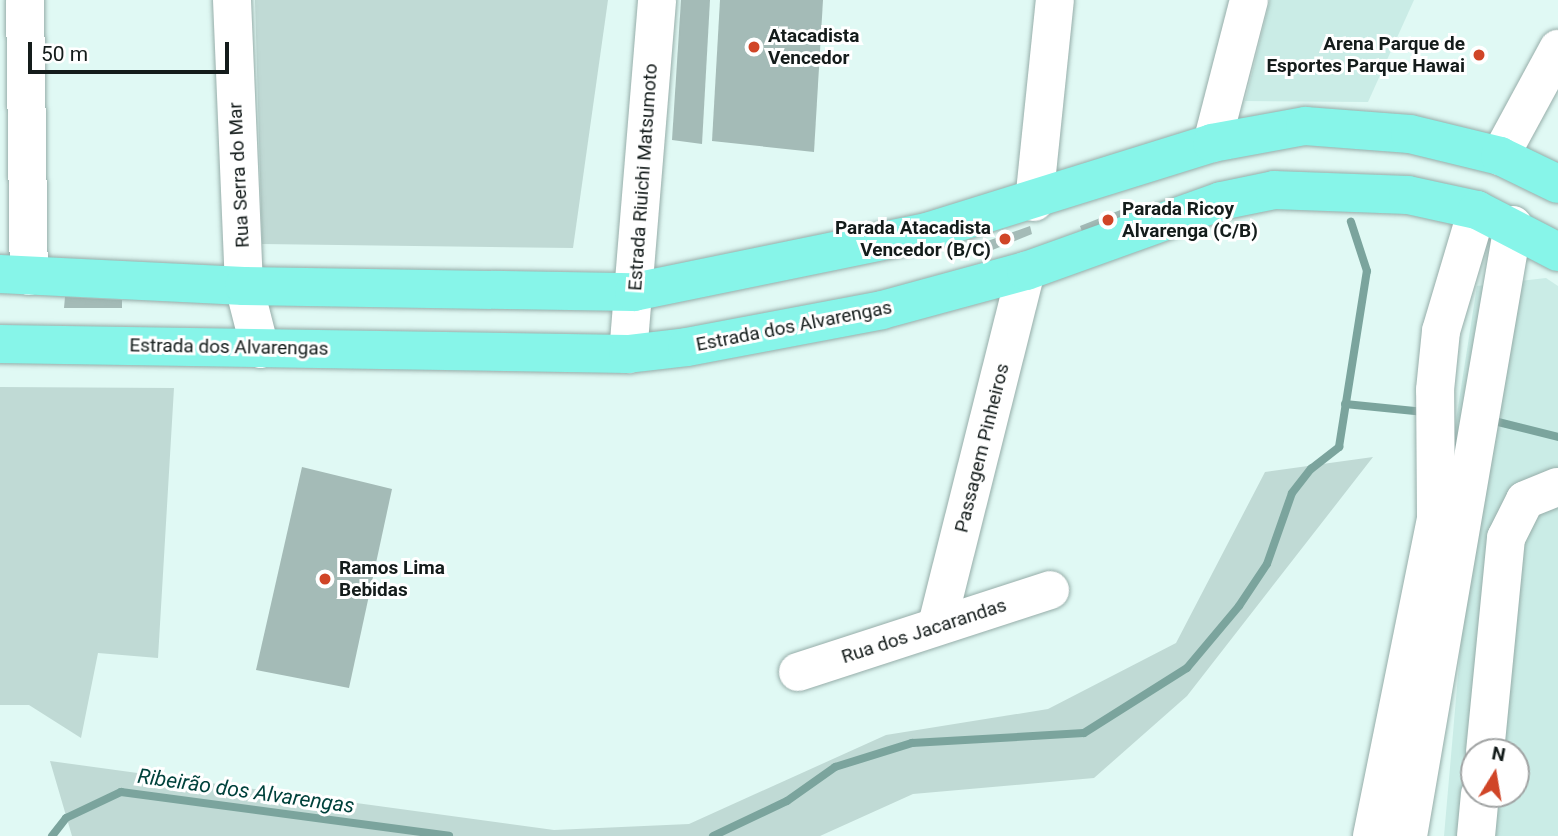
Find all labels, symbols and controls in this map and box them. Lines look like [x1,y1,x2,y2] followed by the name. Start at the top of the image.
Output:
[768,25,859,69] place label: Atacadista Vencedor
[32,28,233,72] scale bar
[1266,33,1465,77] place label: Arena Parque de Esportes Parque Hawai
[746,39,762,55] marker: Atacadista Vencedor
[41,42,88,66] text: 50 m
[1471,47,1487,63] marker: Arena Parque de Esportes Parque Hawai
[624,63,662,291] street label: Estrada Riuichi Matsumoto
[224,102,254,248] street label: Rua Serra do Mar
[1122,198,1258,242] place label: Parada Ricoy Alvarenga (C/B)
[1100,212,1116,228] marker: Parada Ricoy Alvarenga (C/B)
[835,217,991,261] place label: Parada Atacadista Vencedor (B/C)
[997,231,1013,247] marker: Parada Atacadista Vencedor (B/C)
[694,296,894,356] street label: Estrada dos Alvarengas
[129,334,329,360] street label: Estrada dos Alvarengas
[950,361,1014,535] street label: Passagem Pinheiros
[339,557,445,601] place label: Ramos Lima Bebidas
[317,571,333,587] marker: Ramos Lima Bebidas
[839,594,1009,668] street label: Rua dos Jacarandas
[1460,738,1530,808] north arrow
[1490,741,1507,766] text: N
[136,763,356,819] water label: Ribeirão dos Alvarengas

